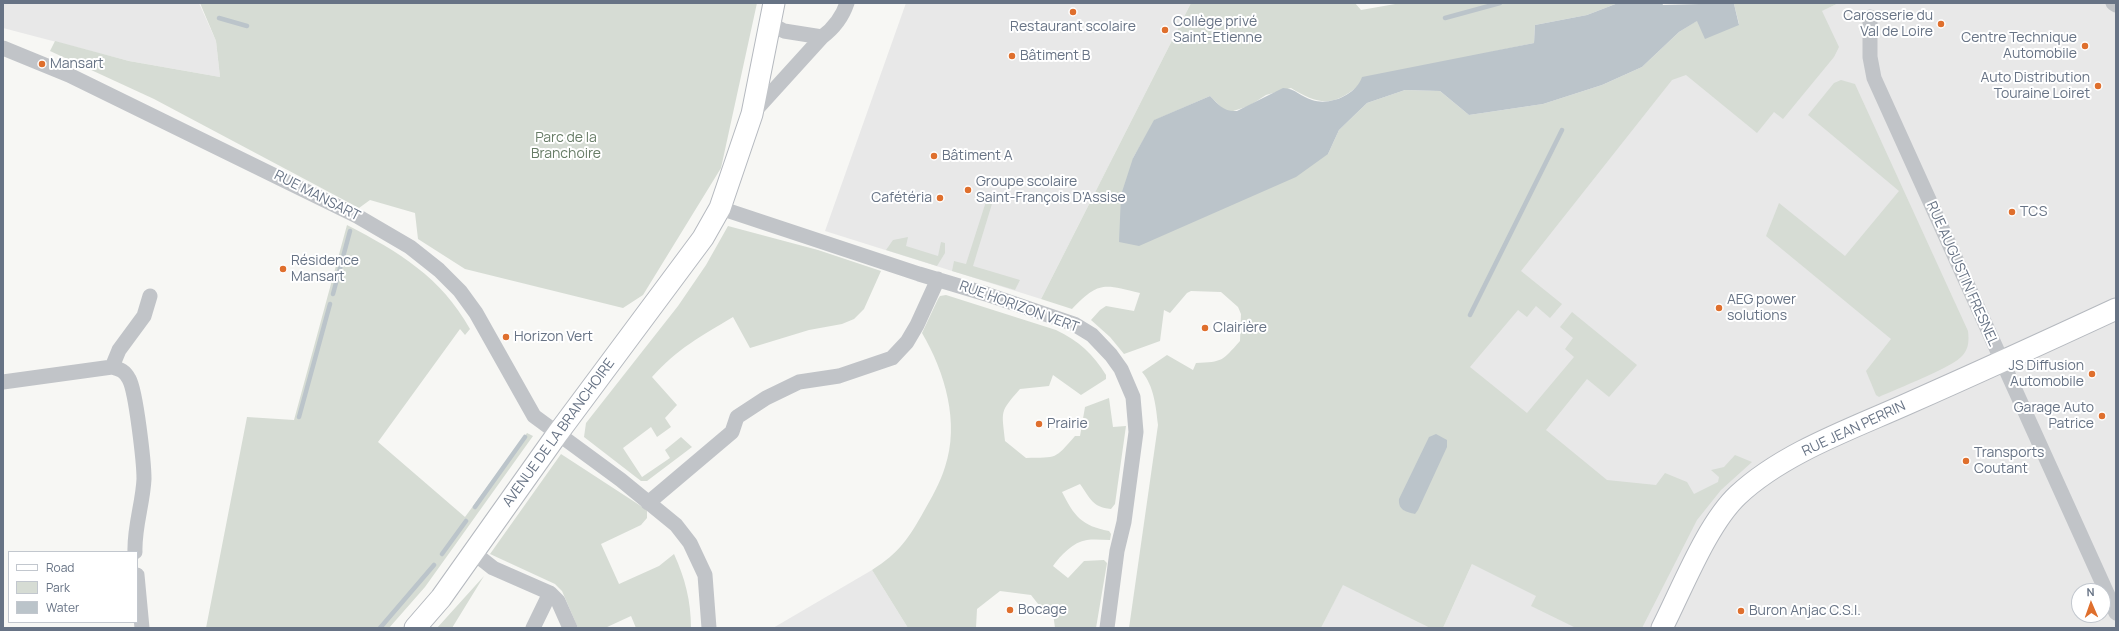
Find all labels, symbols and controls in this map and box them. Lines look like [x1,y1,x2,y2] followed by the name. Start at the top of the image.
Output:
[1068,7,1078,17] marker: Restaurant scolaire
[1843,8,1933,40] place label: Carosserie du Val de Loire
[1173,14,1262,46] place label: Collège privé Saint-Etienne
[1010,19,1136,35] place label: Restaurant scolaire
[1936,19,1946,29] marker: Carosserie du Val de Loire
[1160,25,1170,35] marker: Collège privé Saint-Etienne
[1961,30,2077,62] place label: Centre Technique Automobile
[2080,41,2090,51] marker: Centre Technique Automobile
[1020,48,1090,64] place label: Bâtiment B
[1007,51,1017,61] marker: Bâtiment B
[50,56,104,72] place label: Mansart
[37,59,47,69] marker: Mansart
[1980,70,2090,102] place label: Auto Distribution Touraine Loiret
[2093,81,2103,91] marker: Auto Distribution Touraine Loiret
[531,130,601,162] park label: Parc de la Branchoire
[942,148,1013,164] place label: Bâtiment A
[929,151,939,161] marker: Bâtiment A
[271,167,363,225] street label: RUE MANSART
[976,174,1126,206] place label: Groupe scolaire Saint-François D'Assise
[963,185,973,195] marker: Groupe scolaire Saint-François D'Assise
[871,190,932,206] place label: Cafétéria
[935,193,945,203] marker: Cafétéria
[1922,199,2002,349] street label: RUE AUGUSTIN FRESNEL
[2020,204,2047,220] place label: TCS
[2007,207,2017,217] marker: TCS
[291,253,359,286] place label: Résidence Mansart
[278,264,288,274] marker: Résidence Mansart
[957,278,1081,336] street label: RUE HORIZON VERT
[1727,292,1796,324] place label: AEG power solutions
[1714,303,1724,313] marker: AEG power solutions
[1213,320,1267,336] place label: Clairière
[1200,323,1210,333] marker: Clairière
[514,329,593,345] place label: Horizon Vert
[501,332,511,342] marker: Horizon Vert
[500,356,618,510] street label: AVENUE DE LA BRANCHOIRE
[2009,358,2084,390] place label: JS Diffusion Automobile
[2087,369,2097,379] marker: JS Diffusion Automobile
[1800,398,1908,460] street label: RUE JEAN PERRIN
[2014,400,2094,432] place label: Garage Auto Patrice
[2097,411,2107,421] marker: Garage Auto Patrice
[1047,416,1088,432] place label: Prairie
[1034,419,1044,429] marker: Prairie
[1974,445,2044,478] place label: Transports Coutant
[1961,456,1971,466] marker: Transports Coutant
[8,551,138,623] legend
[46,559,74,576] text: Road
[46,579,70,596] text: Park
[2071,583,2111,623] north arrow
[2086,584,2095,599] text: N
[46,599,79,616] text: Water
[1018,602,1067,618] place label: Bocage
[1749,603,1861,619] place label: Buron Anjac C.S.I.
[1005,605,1015,615] marker: Bocage
[1736,606,1746,616] marker: Buron Anjac C.S.I.

